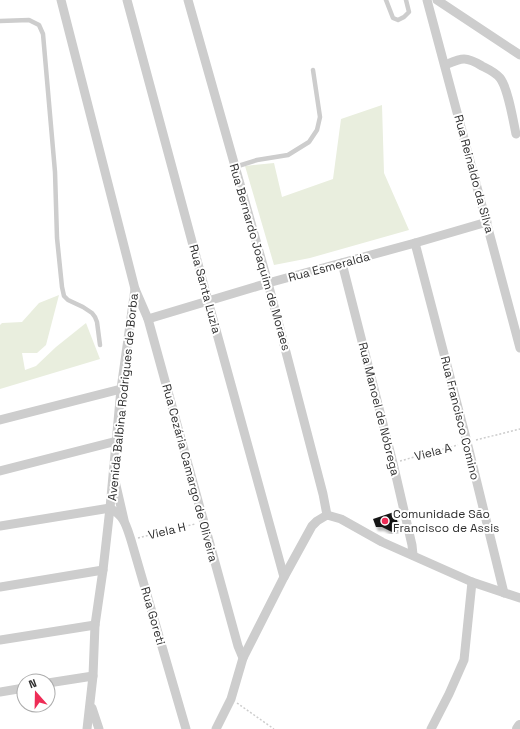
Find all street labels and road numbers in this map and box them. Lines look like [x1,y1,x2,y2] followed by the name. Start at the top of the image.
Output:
[450,113,498,235] street label: Rua Reinaldo da Silva
[226,162,294,352] street label: Rua Bernardo Joaquim de Moraes
[185,243,225,335] street label: Rua Santa Luzia
[286,248,372,286] street label: Rua Esmeralda
[104,292,142,502] street label: Avenida Balbina Rodrigues de Borba
[355,341,403,478] street label: Rua Manoel de Nóbrega
[437,354,483,482] street label: Rua Francisco Comino
[158,382,222,564] street label: Rua Cezária Camargo de Oliveira
[413,439,454,465] street label: Viela A
[147,519,187,543] street label: Viela H
[137,585,169,647] street label: Rua Goreti

